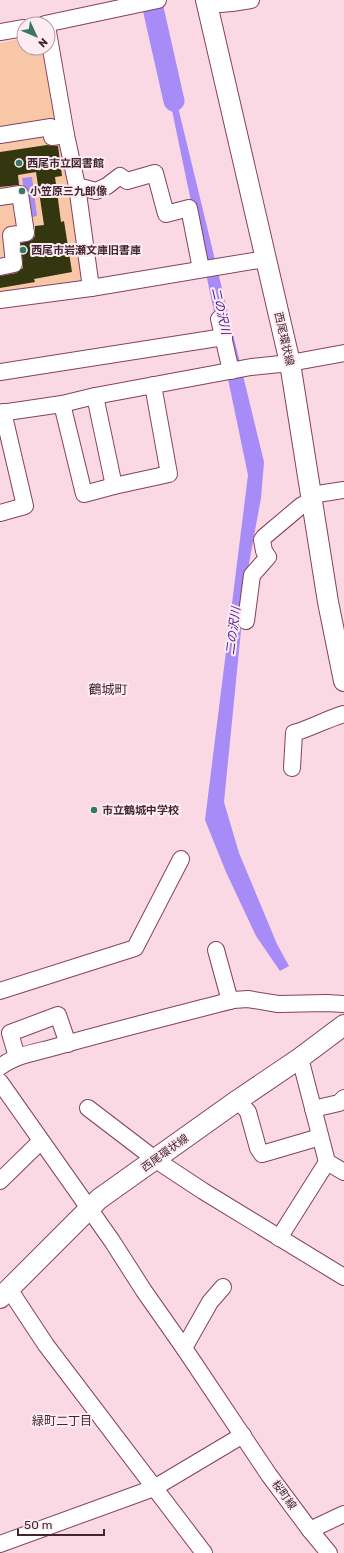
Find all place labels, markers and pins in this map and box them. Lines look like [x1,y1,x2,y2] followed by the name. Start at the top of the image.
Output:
[27,157,104,170] place label: 西尾市立図書館
[14,158,24,168] marker: 西尾市立図書館
[30,185,107,198] place label: 小笠原三九郎像
[17,186,27,196] marker: 小笠原三九郎像
[31,244,141,257] place label: 西尾市岩瀬文庫旧書庫
[18,245,28,255] marker: 西尾市岩瀬文庫旧書庫
[102,804,179,817] place label: 市立鶴城中学校
[89,805,99,815] marker: 市立鶴城中学校

